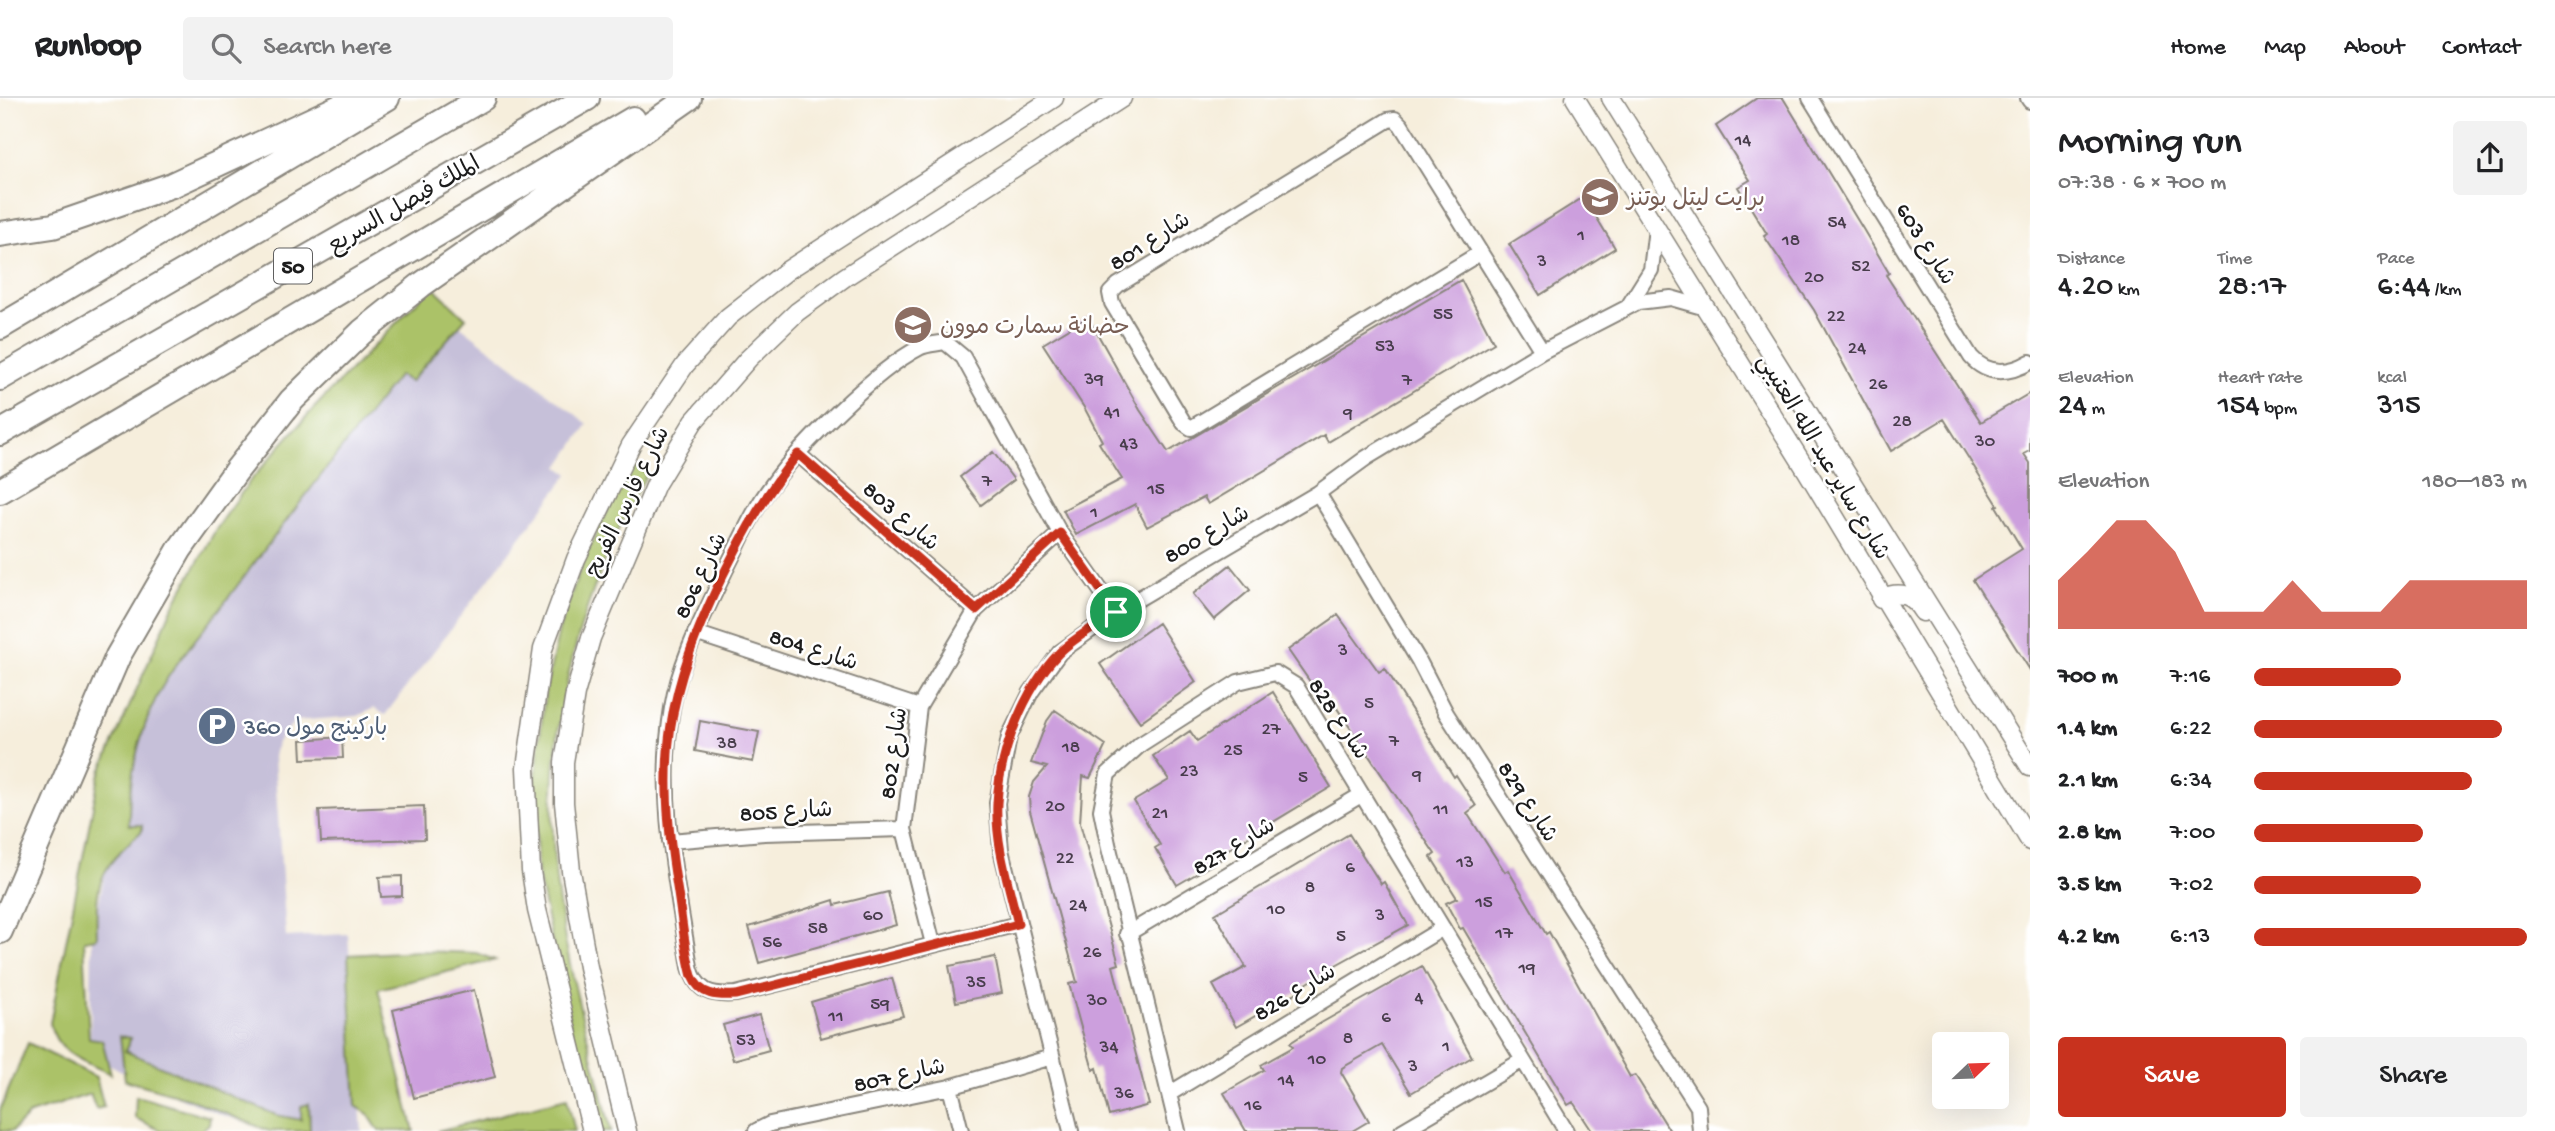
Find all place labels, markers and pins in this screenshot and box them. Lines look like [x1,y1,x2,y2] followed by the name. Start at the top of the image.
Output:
[1579,176,1621,218] school or university icon: برايت ليتل بوتنز
[1625,187,1765,214] place label: برايت ليتل بوتنز
[892,304,934,346] school or university icon: حضانة سمارت موون
[940,315,1130,342] place label: حضانة سمارت موون
[1086,582,1146,642] pin
[196,705,238,747] parking icon: باركينج مول 360
[243,716,387,743] place label: باركينج مول 360

